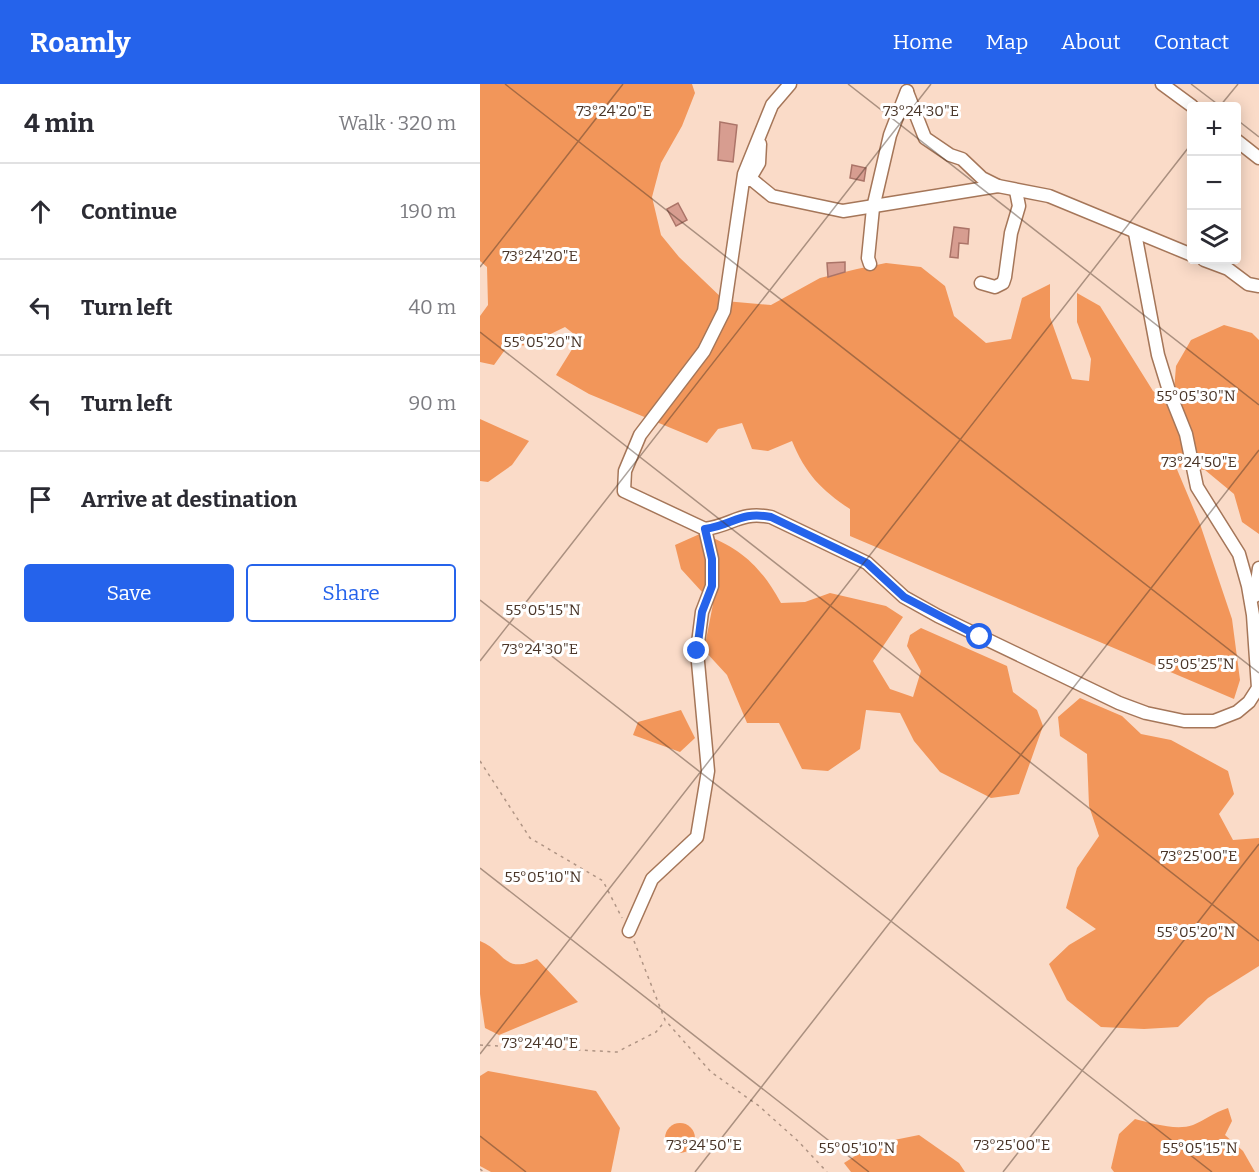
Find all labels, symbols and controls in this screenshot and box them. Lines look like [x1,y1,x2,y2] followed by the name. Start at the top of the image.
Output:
[30,26,131,59] text: Roamly
[893,29,953,55] text: Home
[986,29,1028,55] text: Map
[1061,29,1121,55] text: About
[1154,29,1229,55] text: Contact
[576,102,652,120] text: 73°24'20"E
[883,102,959,120] text: 73°24'30"E
[1187,102,1241,264] map controls
[1187,102,1241,156] button: +
[24,108,94,139] text: 4 min
[339,111,456,135] text: Walk · 320 m
[1187,156,1241,210] button: −
[24,195,57,228] icon: ahead
[81,198,177,225] text: Continue
[400,199,456,223] text: 190 m
[1187,210,1241,264] button: layers
[502,247,578,265] text: 73°24'20"E
[24,291,57,324] icon: left
[81,294,173,321] text: Turn left
[408,295,456,319] text: 40 m
[504,333,583,351] text: 55°05'20"N
[24,387,57,420] icon: left
[1156,387,1236,405] text: 55°05'30"N
[81,390,173,417] text: Turn left
[408,391,456,415] text: 90 m
[1161,453,1237,471] text: 73°24'50"E
[24,483,57,516] icon: arrive
[81,486,297,513] text: Arrive at destination
[24,564,234,622] button: Save
[246,564,456,622] button: Share
[505,601,581,619] text: 55°05'15"N
[966,623,992,649] route start
[683,637,709,663] route end
[502,640,578,658] text: 73°24'30"E
[1157,655,1235,673] text: 55°05'25"N
[1161,847,1237,865] text: 73°25'00"E
[505,868,582,886] text: 55°05'10"N
[1157,923,1236,941] text: 55°05'20"N
[502,1034,578,1052] text: 73°24'40"E
[666,1136,742,1154] text: 73°24'50"E
[974,1136,1050,1154] text: 73°25'00"E
[819,1139,896,1157] text: 55°05'10"N
[1162,1139,1238,1157] text: 55°05'15"N

